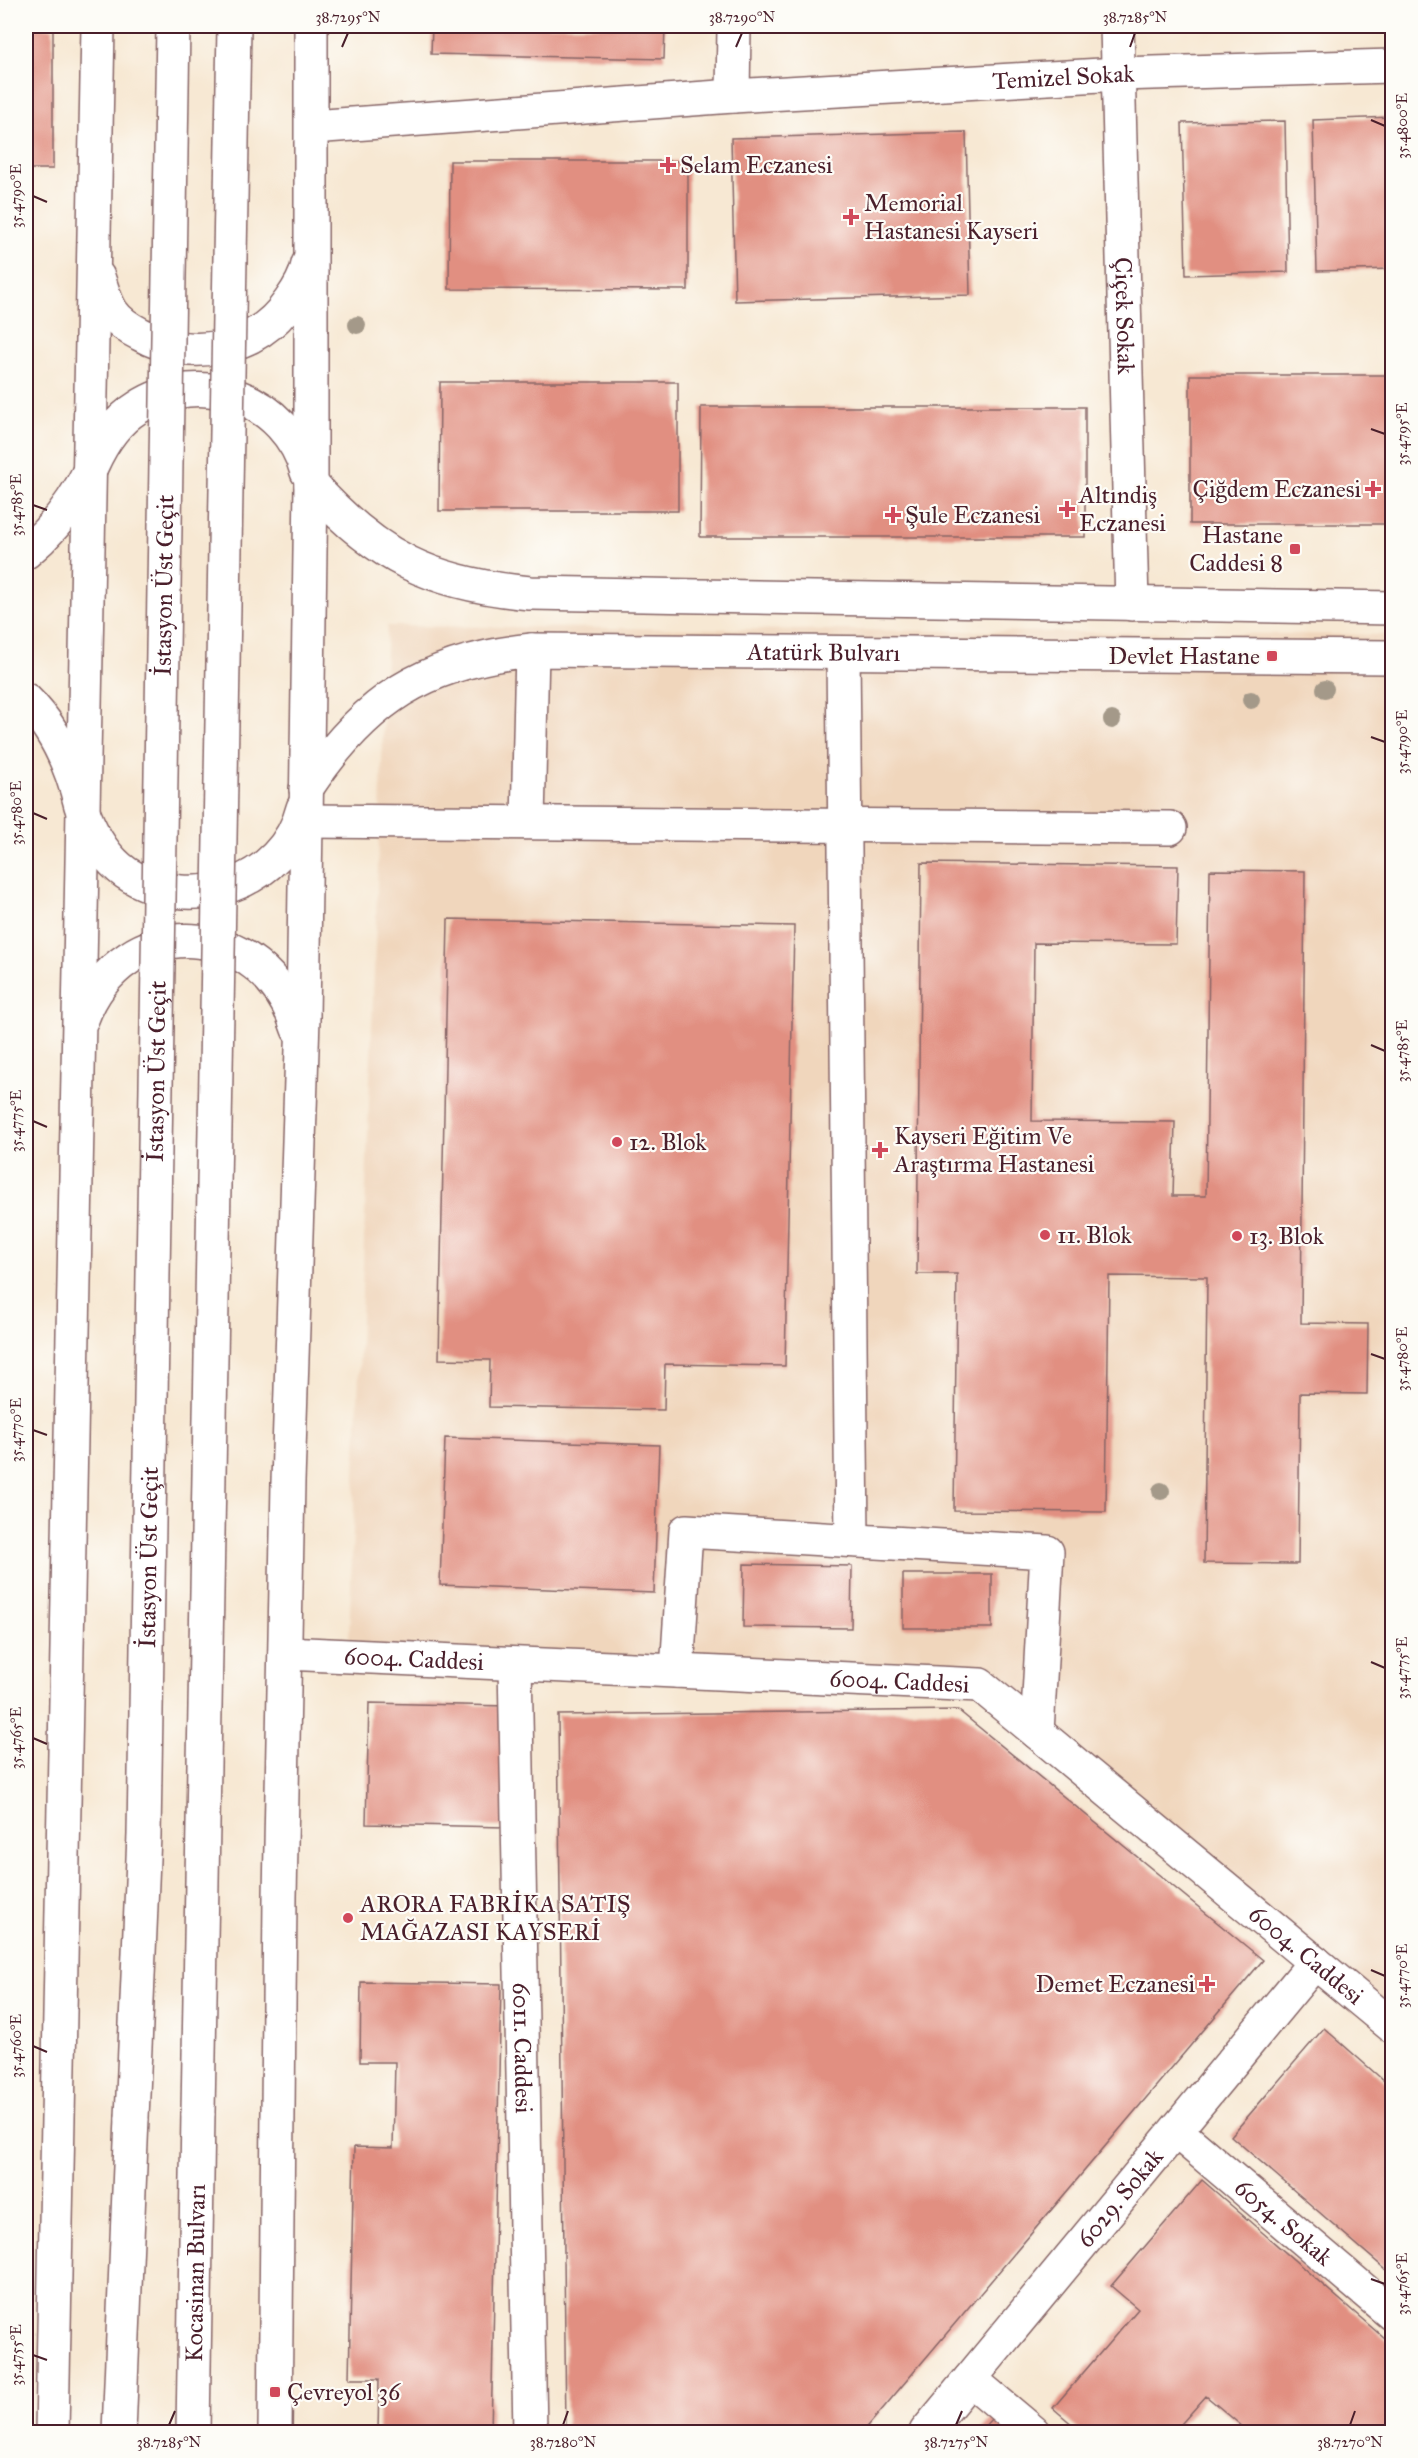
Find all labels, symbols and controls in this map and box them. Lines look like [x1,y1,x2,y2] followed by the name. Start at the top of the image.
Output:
[316,8,381,26] text: 38.7295°N
[709,8,776,26] text: 38.7290°N
[1103,8,1168,26] text: 38.7285°N
[991,59,1136,96] street label: Temizel Sokak
[1393,93,1411,159] text: 35.4800°E
[680,150,833,180] place label: Selam Eczanesi
[661,158,675,172] marker: Selam Eczanesi
[7,163,25,228] text: 35.4790°E
[864,188,1039,246] place label: Memorial Hastanesi Kayseri
[842,208,860,226] marker: Memorial Hastanesi Kayseri
[1108,257,1141,376] street label: Çiçek Sokak
[1393,402,1411,465] text: 35.4795°E
[7,473,25,536] text: 35.4785°E
[1193,474,1361,504] place label: Çiğdem Eczanesi
[1078,480,1166,538] place label: Altındiş Eczanesi
[1366,482,1380,496] marker: Çiğdem Eczanesi
[148,494,180,676] street label: İstasyon Üst Geçit
[905,500,1040,530] place label: Şule Eczanesi
[1060,502,1074,516] marker: Altındiş Eczanesi
[886,508,900,522] marker: Şule Eczanesi
[1189,520,1283,578] place label: Hastane Caddesi 8
[1288,542,1302,556] marker: Hastane Caddesi 8
[746,637,901,668] street label: Atatürk Bulvarı
[1108,641,1260,671] place label: Devlet Hastane
[1265,649,1279,663] marker: Devlet Hastane
[1393,709,1411,774] text: 35.4790°E
[7,781,25,845] text: 35.4780°E
[140,980,173,1162] street label: İstasyon Üst Geçit
[1393,1019,1411,1082] text: 35.4785°E
[7,1089,25,1152] text: 35.4775°E
[893,1121,1095,1179] place label: Kayseri Eğitim Ve Araştırma Hastanesi
[629,1127,707,1157] place label: 12. Blok
[610,1135,624,1149] marker: 12. Blok
[871,1141,889,1159] marker: Kayseri Eğitim Ve Araştırma Hastanesi
[1057,1220,1133,1250] place label: 11. Blok
[1249,1221,1325,1251] place label: 13. Blok
[1038,1228,1052,1242] marker: 11. Blok
[1230,1229,1244,1243] marker: 13. Blok
[1393,1327,1411,1391] text: 35.4780°E
[7,1398,25,1462] text: 35.4770°E
[132,1466,165,1648] street label: İstasyon Üst Geçit
[1393,1636,1411,1699] text: 35.4775°E
[343,1641,485,1677] street label: 6004. Caddesi
[829,1663,971,1700] street label: 6004. Caddesi
[7,1707,25,1769] text: 35.4765°E
[359,1889,631,1947] place label: ARORA FABRİKA SATIŞ MAĞAZASI KAYSERİ
[1242,1899,1370,2011] street label: 6004. Caddesi
[341,1911,355,1925] marker: ARORA FABRİKA SATIŞ MAĞAZASI KAYSERİ
[1393,1944,1411,2008] text: 35.4770°E
[1035,1969,1195,1999] place label: Demet Eczanesi
[1200,1977,1214,1991] marker: Demet Eczanesi
[506,1982,539,2114] street label: 6011. Caddesi
[7,2014,25,2078] text: 35.4760°E
[1070,2142,1170,2253] street label: 6029. Sokak
[1228,2172,1339,2273] street label: 6054. Sokak
[179,2183,212,2362] street label: Kocasinan Bulvarı
[1393,2253,1411,2315] text: 35.4765°E
[7,2324,25,2386] text: 35.4755°E
[287,2377,401,2407] place label: Çevreyol 36
[268,2385,282,2399] marker: Çevreyol 36
[137,2433,202,2451] text: 38.7285°N
[530,2433,597,2451] text: 38.7280°N
[924,2433,988,2451] text: 38.7275°N
[1317,2433,1383,2451] text: 38.7270°N

